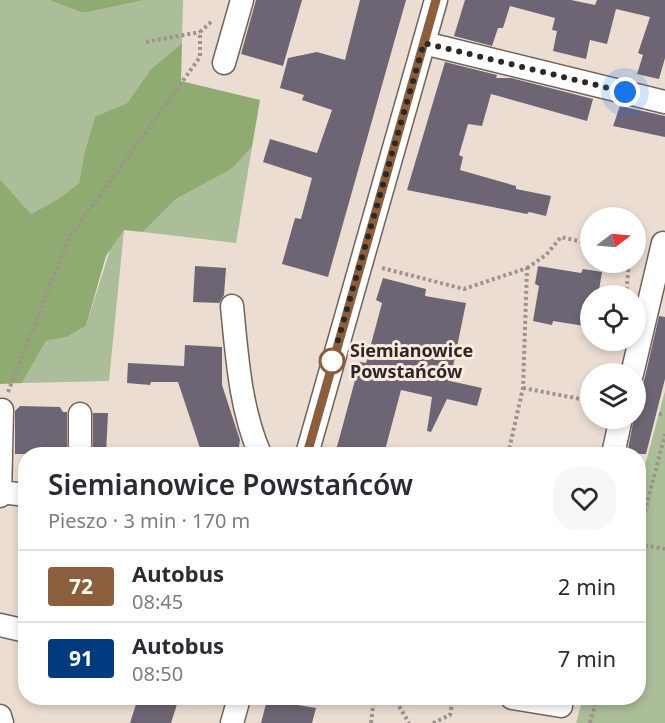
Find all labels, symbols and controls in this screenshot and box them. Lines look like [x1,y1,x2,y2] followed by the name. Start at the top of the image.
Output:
[610,77,640,107] your location
[580,207,646,273] north arrow
[580,207,646,429] map controls
[580,285,646,351] button: locate
[350,338,473,383] place label: Siemianowice Powstańców
[319,348,345,374] marker: Siemianowice Powstańców
[580,363,646,429] button: layers
[48,465,413,503] text: Siemianowice Powstańców
[553,467,616,530] button: heart
[48,507,250,534] text: Pieszo · 3 min · 170 m
[132,558,224,588] text: Autobus
[558,571,616,601] text: 2 min
[69,572,93,600] text: 72
[132,588,183,615] text: 08:45
[132,630,224,660] text: Autobus
[558,643,616,673] text: 7 min
[69,644,93,672] text: 91
[132,660,183,687] text: 08:50

